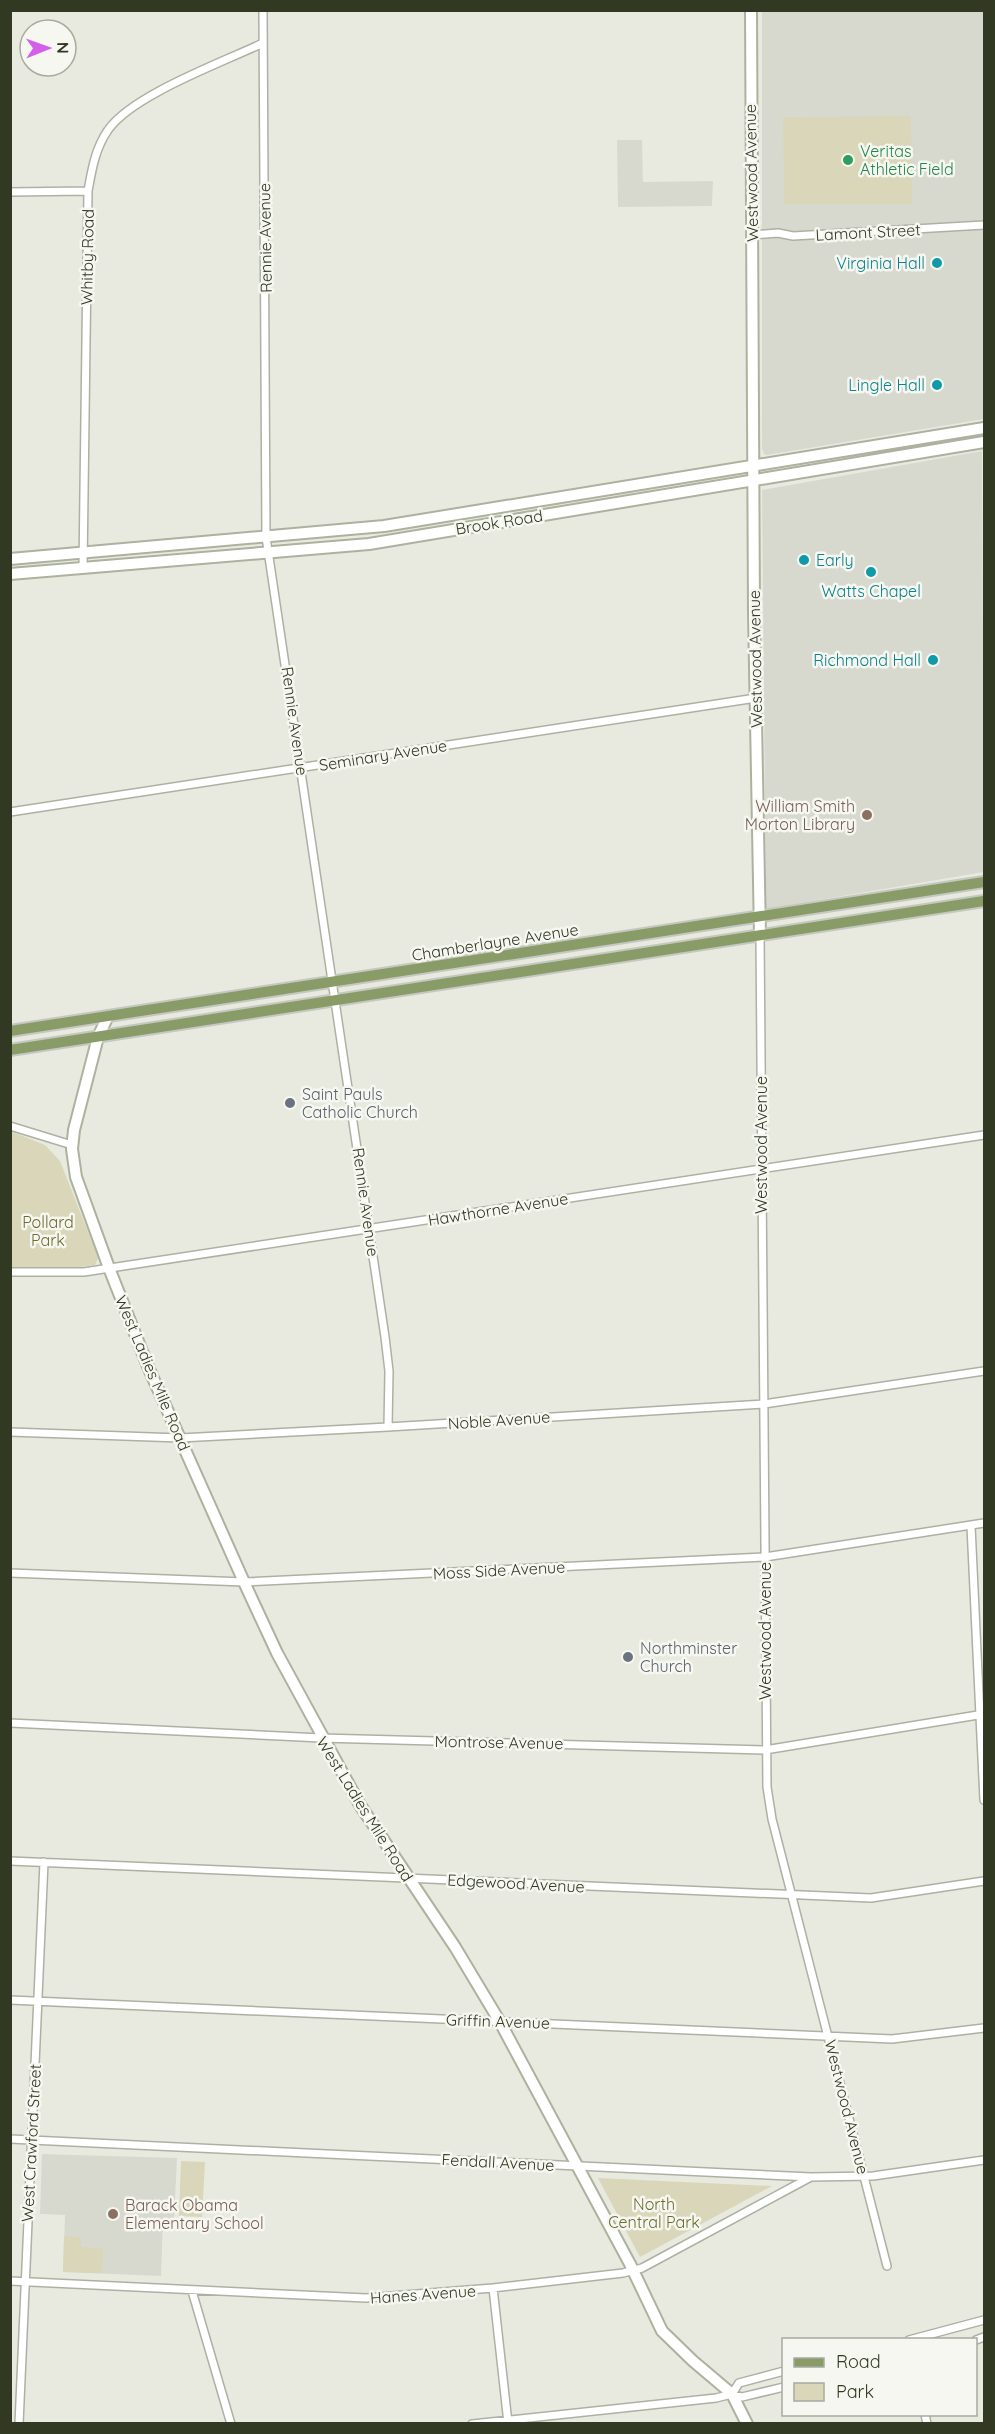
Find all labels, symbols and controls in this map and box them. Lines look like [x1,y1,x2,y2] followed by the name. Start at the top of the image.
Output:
[18,18,78,78] north arrow
[53,42,73,54] text: N
[740,104,762,242] street label: Westwood Avenue
[860,141,954,179] place label: Veritas Athletic Field
[841,153,855,167] marker: Veritas Athletic Field
[254,183,276,293] street label: Rennie Avenue
[76,209,98,305] street label: Whitby Road
[815,219,921,245] street label: Lamont Street
[836,253,925,273] place label: Virginia Hall
[930,256,944,270] marker: Virginia Hall
[848,375,925,395] place label: Lingle Hall
[930,378,944,392] marker: Lingle Hall
[454,505,544,539] street label: Brook Road
[816,550,853,570] place label: Early
[797,553,811,567] marker: Early
[864,565,878,579] marker: Watts Chapel
[821,581,921,601] place label: Watts Chapel
[744,590,766,728] street label: Westwood Avenue
[813,650,921,670] place label: Richmond Hall
[926,653,940,667] marker: Richmond Hall
[277,665,313,777] street label: Rennie Avenue
[318,735,448,775] street label: Seminary Avenue
[745,796,855,834] place label: William Smith Morton Library
[860,808,874,822] marker: William Smith Morton Library
[410,919,580,965] street label: Chamberlayne Avenue
[751,1076,771,1214] street label: Westwood Avenue
[302,1084,418,1122] place label: Saint Pauls Catholic Church
[283,1096,297,1110] marker: Saint Pauls Catholic Church
[348,1146,384,1258] street label: Rennie Avenue
[426,1188,570,1230] street label: Hawthorne Avenue
[22,1212,74,1250] park label: Pollard Park
[111,1292,195,1454] street label: West Ladies Mile Road
[447,1406,551,1434] street label: Noble Avenue
[432,1557,566,1583] street label: Moss Side Avenue
[755,1562,775,1700] street label: Westwood Avenue
[640,1638,737,1676] place label: Northminster Church
[621,1650,635,1664] marker: Northminster Church
[434,1731,564,1753] street label: Montrose Avenue
[312,1733,418,1885] street label: West Ladies Mile Road
[447,1869,585,1897] street label: Edgewood Avenue
[446,2009,550,2033] street label: Griffin Avenue
[821,2038,873,2176] street label: Westwood Avenue
[17,2064,45,2222] street label: West Crawford Street
[441,2149,555,2175] street label: Fendall Avenue
[608,2194,700,2232] park label: North Central Park
[125,2195,264,2233] place label: Barack Obama Elementary School
[106,2207,120,2221] marker: Barack Obama Elementary School
[369,2280,477,2308] street label: Hanes Avenue
[782,2338,977,2416] legend
[836,2350,881,2373] text: Road
[836,2380,874,2403] text: Park

